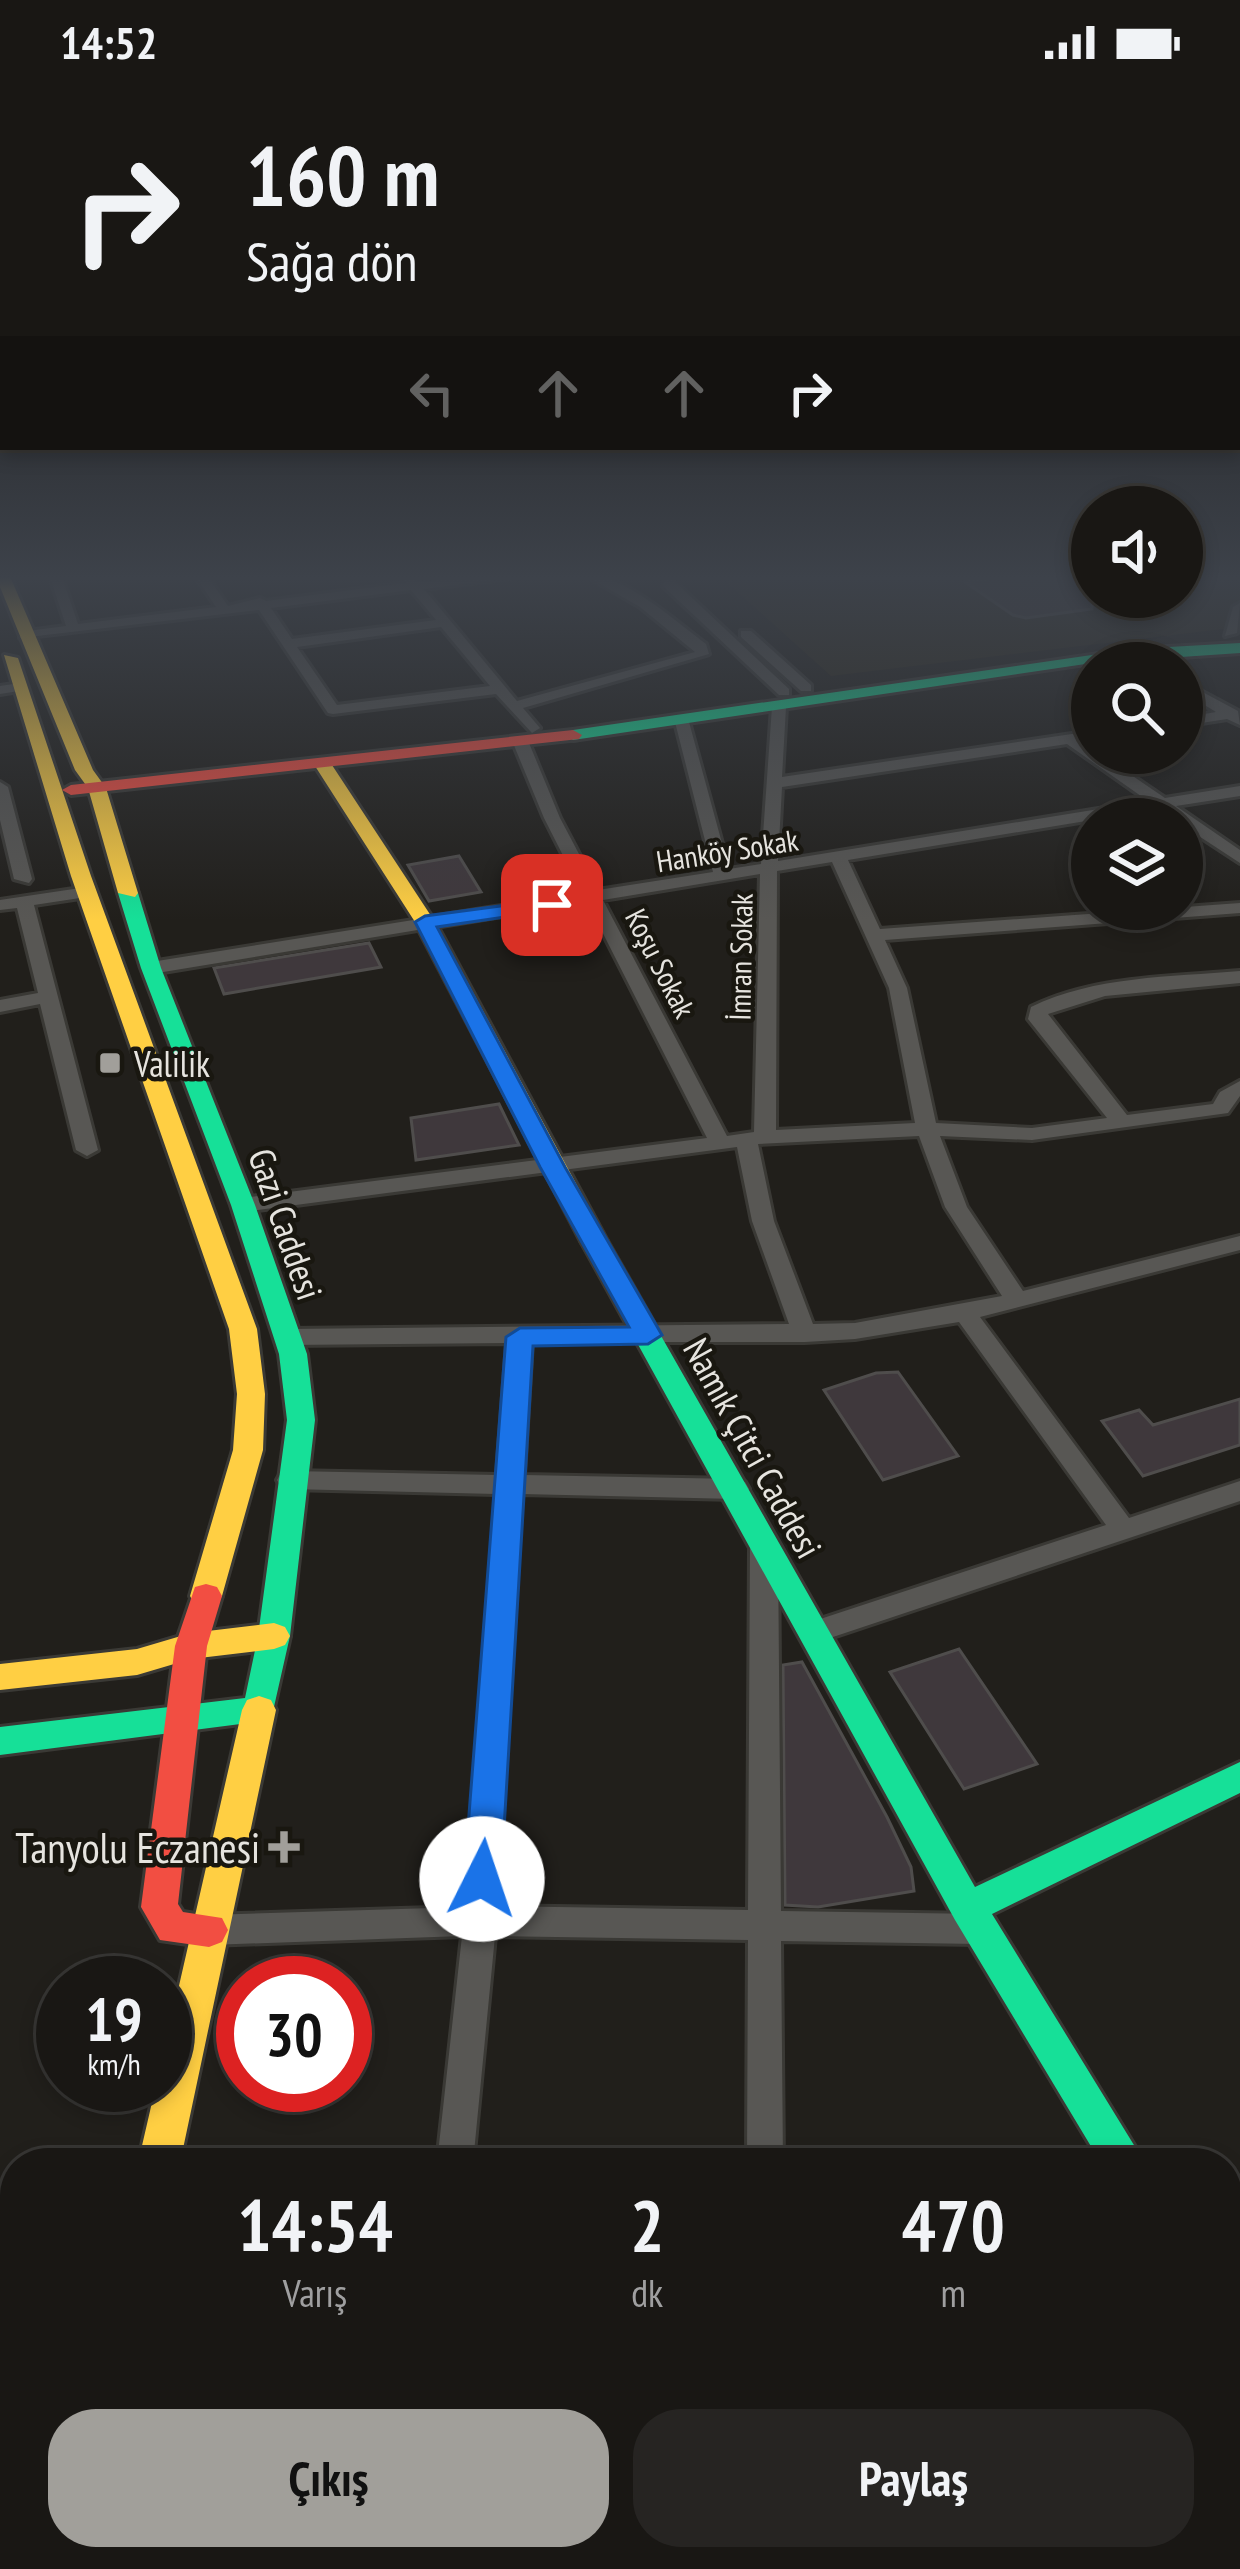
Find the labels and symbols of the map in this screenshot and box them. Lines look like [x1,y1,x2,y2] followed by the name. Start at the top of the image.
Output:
[653,819,801,880] street label: Hanköy Sokak
[501,854,603,956] pin
[719,893,761,1021] street label: İmran Sokak
[617,902,705,1024] street label: Koşu Sokak
[133,1040,210,1087] place label: Valilik
[97,1050,123,1076] marker: Valilik
[238,1142,334,1306] street label: Gazi Caddesi
[673,1330,833,1566] street label: Namık Çitci Caddesi
[419,1816,545,1942] position arrow
[15,1820,260,1875] place label: Tanyolu Eczanesi
[271,1834,297,1860] marker: Tanyolu Eczanesi
[216,1956,372,2112] speed limit sign: 30

